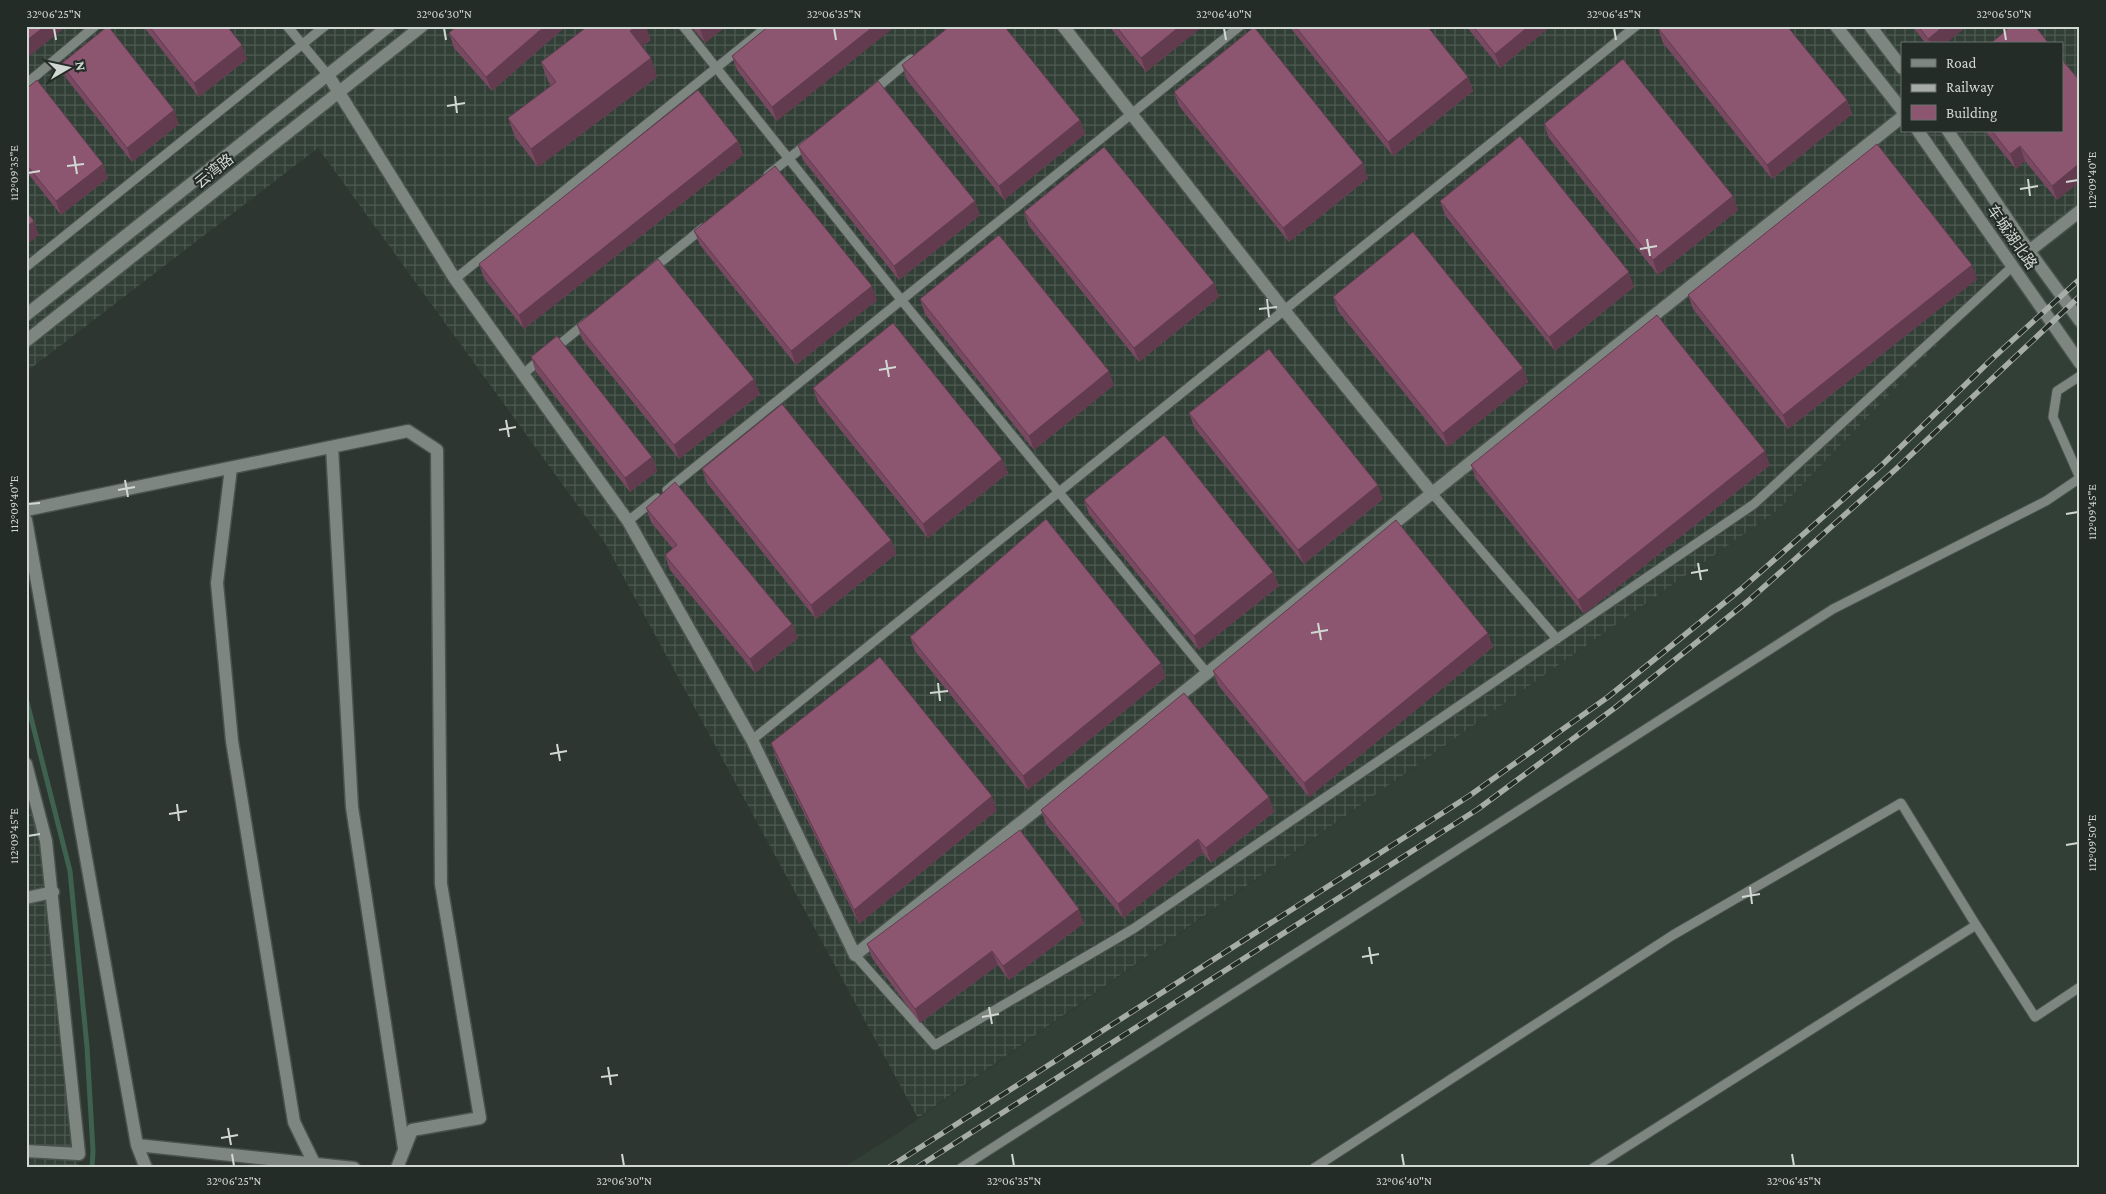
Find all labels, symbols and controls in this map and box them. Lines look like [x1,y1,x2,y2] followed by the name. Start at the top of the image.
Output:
[27,7,82,21] text: 32°06'25"N
[416,7,472,21] text: 32°06'30"N
[807,7,861,21] text: 32°06'35"N
[1196,7,1252,21] text: 32°06'40"N
[1587,7,1641,21] text: 32°06'45"N
[1976,7,2032,21] text: 32°06'50"N
[42,42,92,92] north arrow
[1901,42,2064,132] legend
[1946,55,1977,71] text: Road
[72,60,90,72] text: N
[1946,79,1994,96] text: Railway
[1946,105,1997,122] text: Building
[7,145,21,201] text: 112°09'35"E
[191,151,237,191] street label: 云湾路
[2085,151,2099,208] text: 112°09'40"E
[1984,201,2041,272] street label: 车城湖北路
[7,475,21,532] text: 112°09'40"E
[2085,484,2099,540] text: 112°09'45"E
[7,808,21,864] text: 112°09'45"E
[2085,814,2099,871] text: 112°09'50"E
[207,1174,262,1188] text: 32°06'25"N
[596,1174,652,1188] text: 32°06'30"N
[987,1174,1041,1188] text: 32°06'35"N
[1376,1174,1432,1188] text: 32°06'40"N
[1767,1174,1821,1188] text: 32°06'45"N

